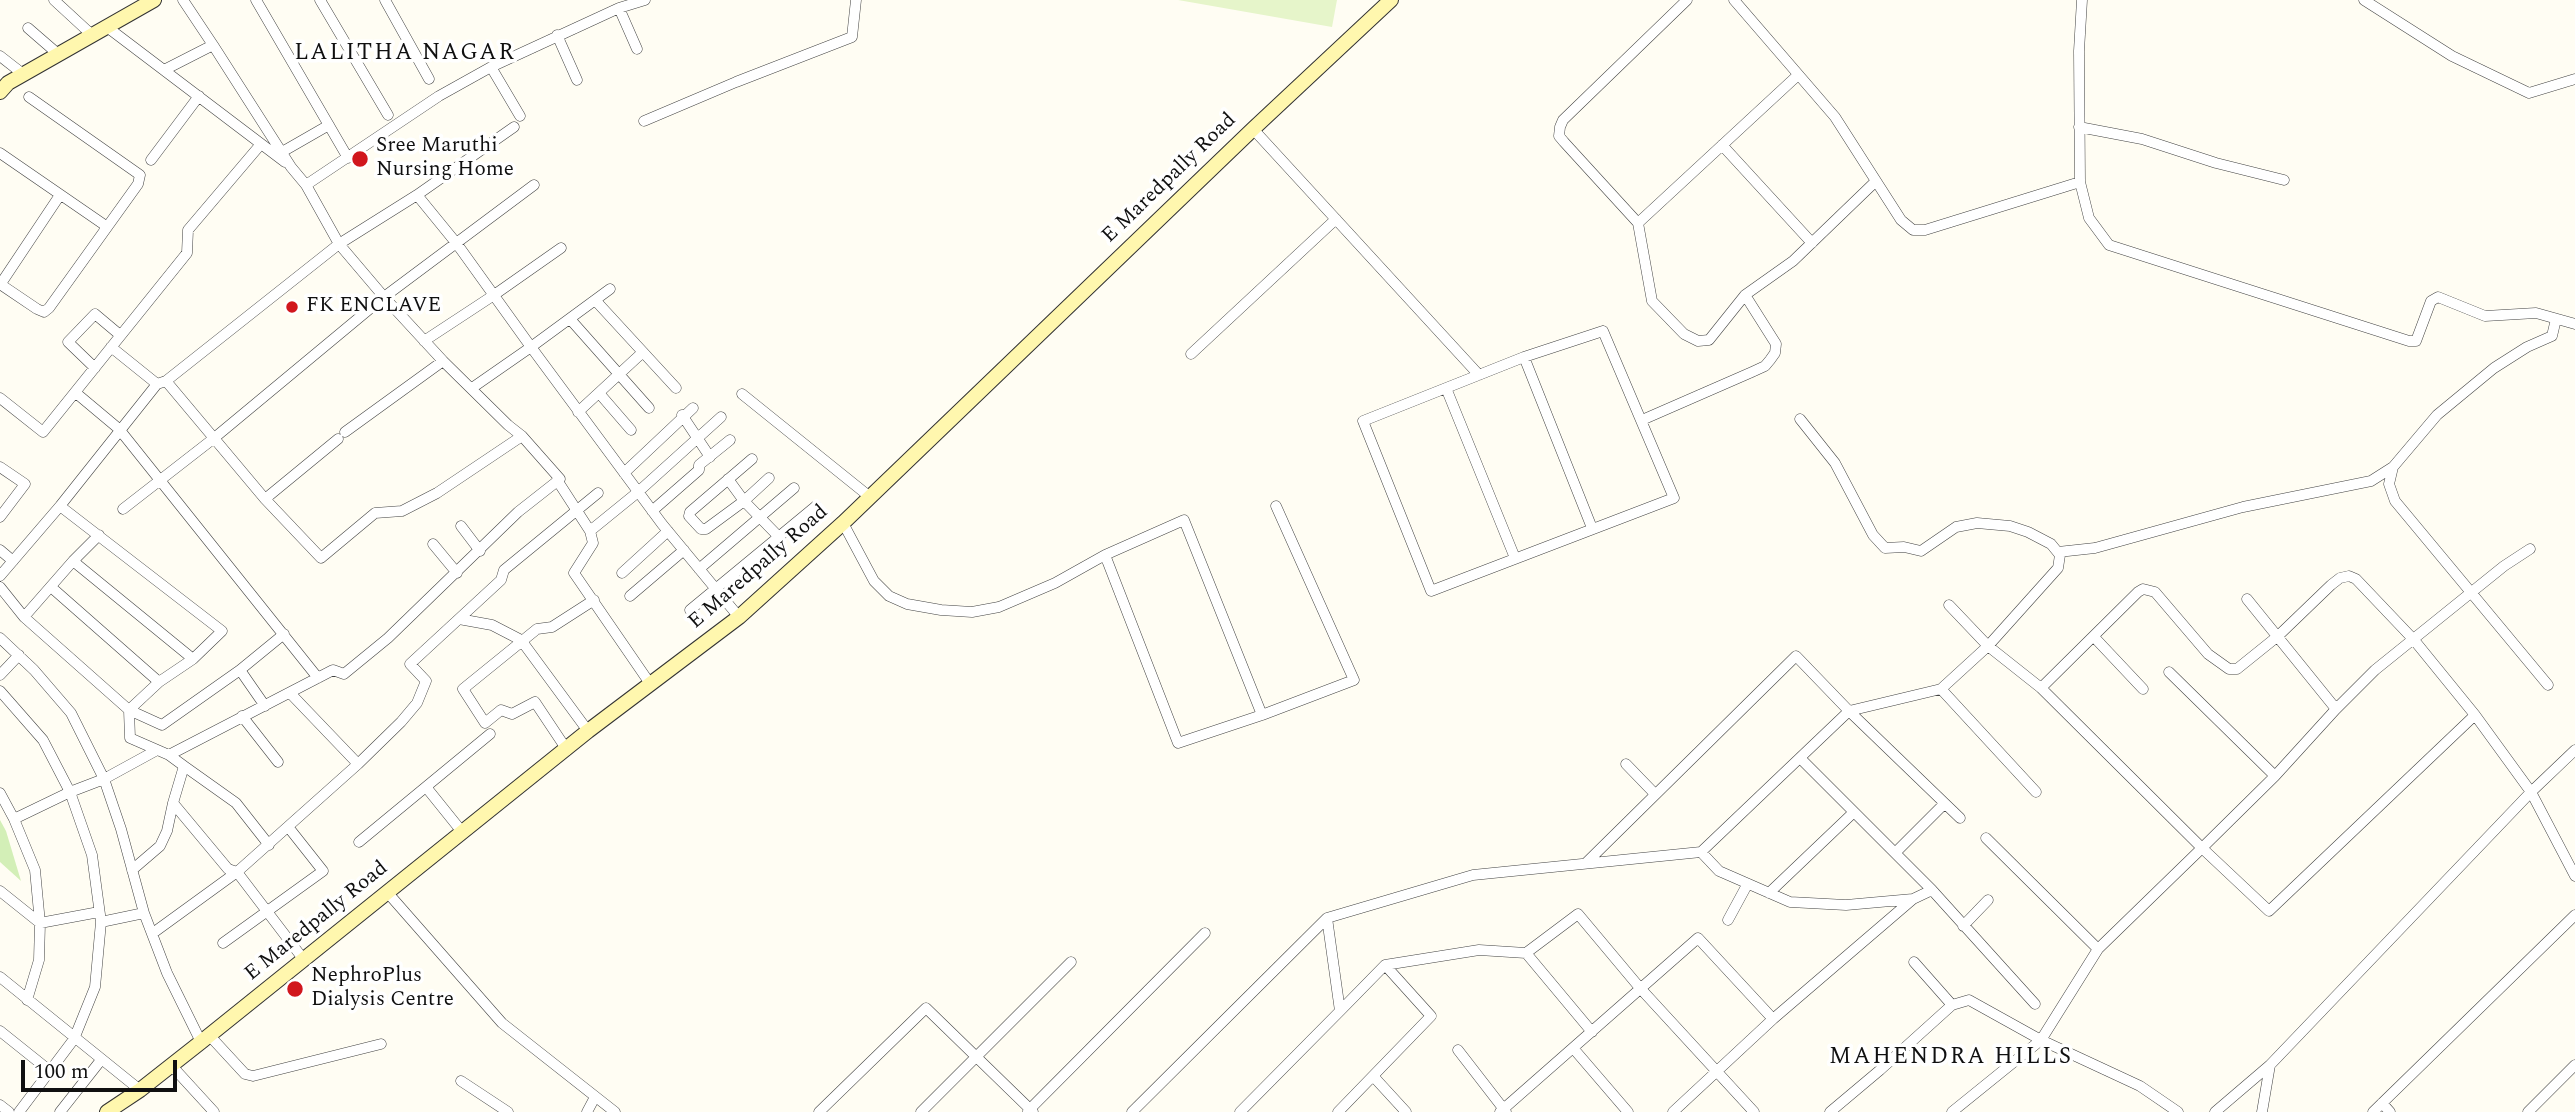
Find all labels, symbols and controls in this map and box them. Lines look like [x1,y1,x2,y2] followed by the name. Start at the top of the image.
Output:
[296,40,514,68] district label: LALITHA NAGAR
[1098,109,1242,249] street label: E Maredpally Road
[376,134,514,184] place label: Sree Maruthi Nursing Home
[350,149,370,169] marker: Sree Maruthi Nursing Home
[306,294,441,320] place label: FK ENCLAVE
[284,299,300,315] marker: FK ENCLAVE
[684,501,834,635] street label: E Maredpally Road
[240,857,394,987] street label: E Maredpally Road
[311,964,454,1014] place label: NephroPlus Dialysis Centre
[285,979,305,999] marker: NephroPlus Dialysis Centre
[1831,1044,2071,1072] district label: MAHENDRA HILLS
[24,1046,180,1090] scale bar
[34,1056,89,1088] text: 100 m

